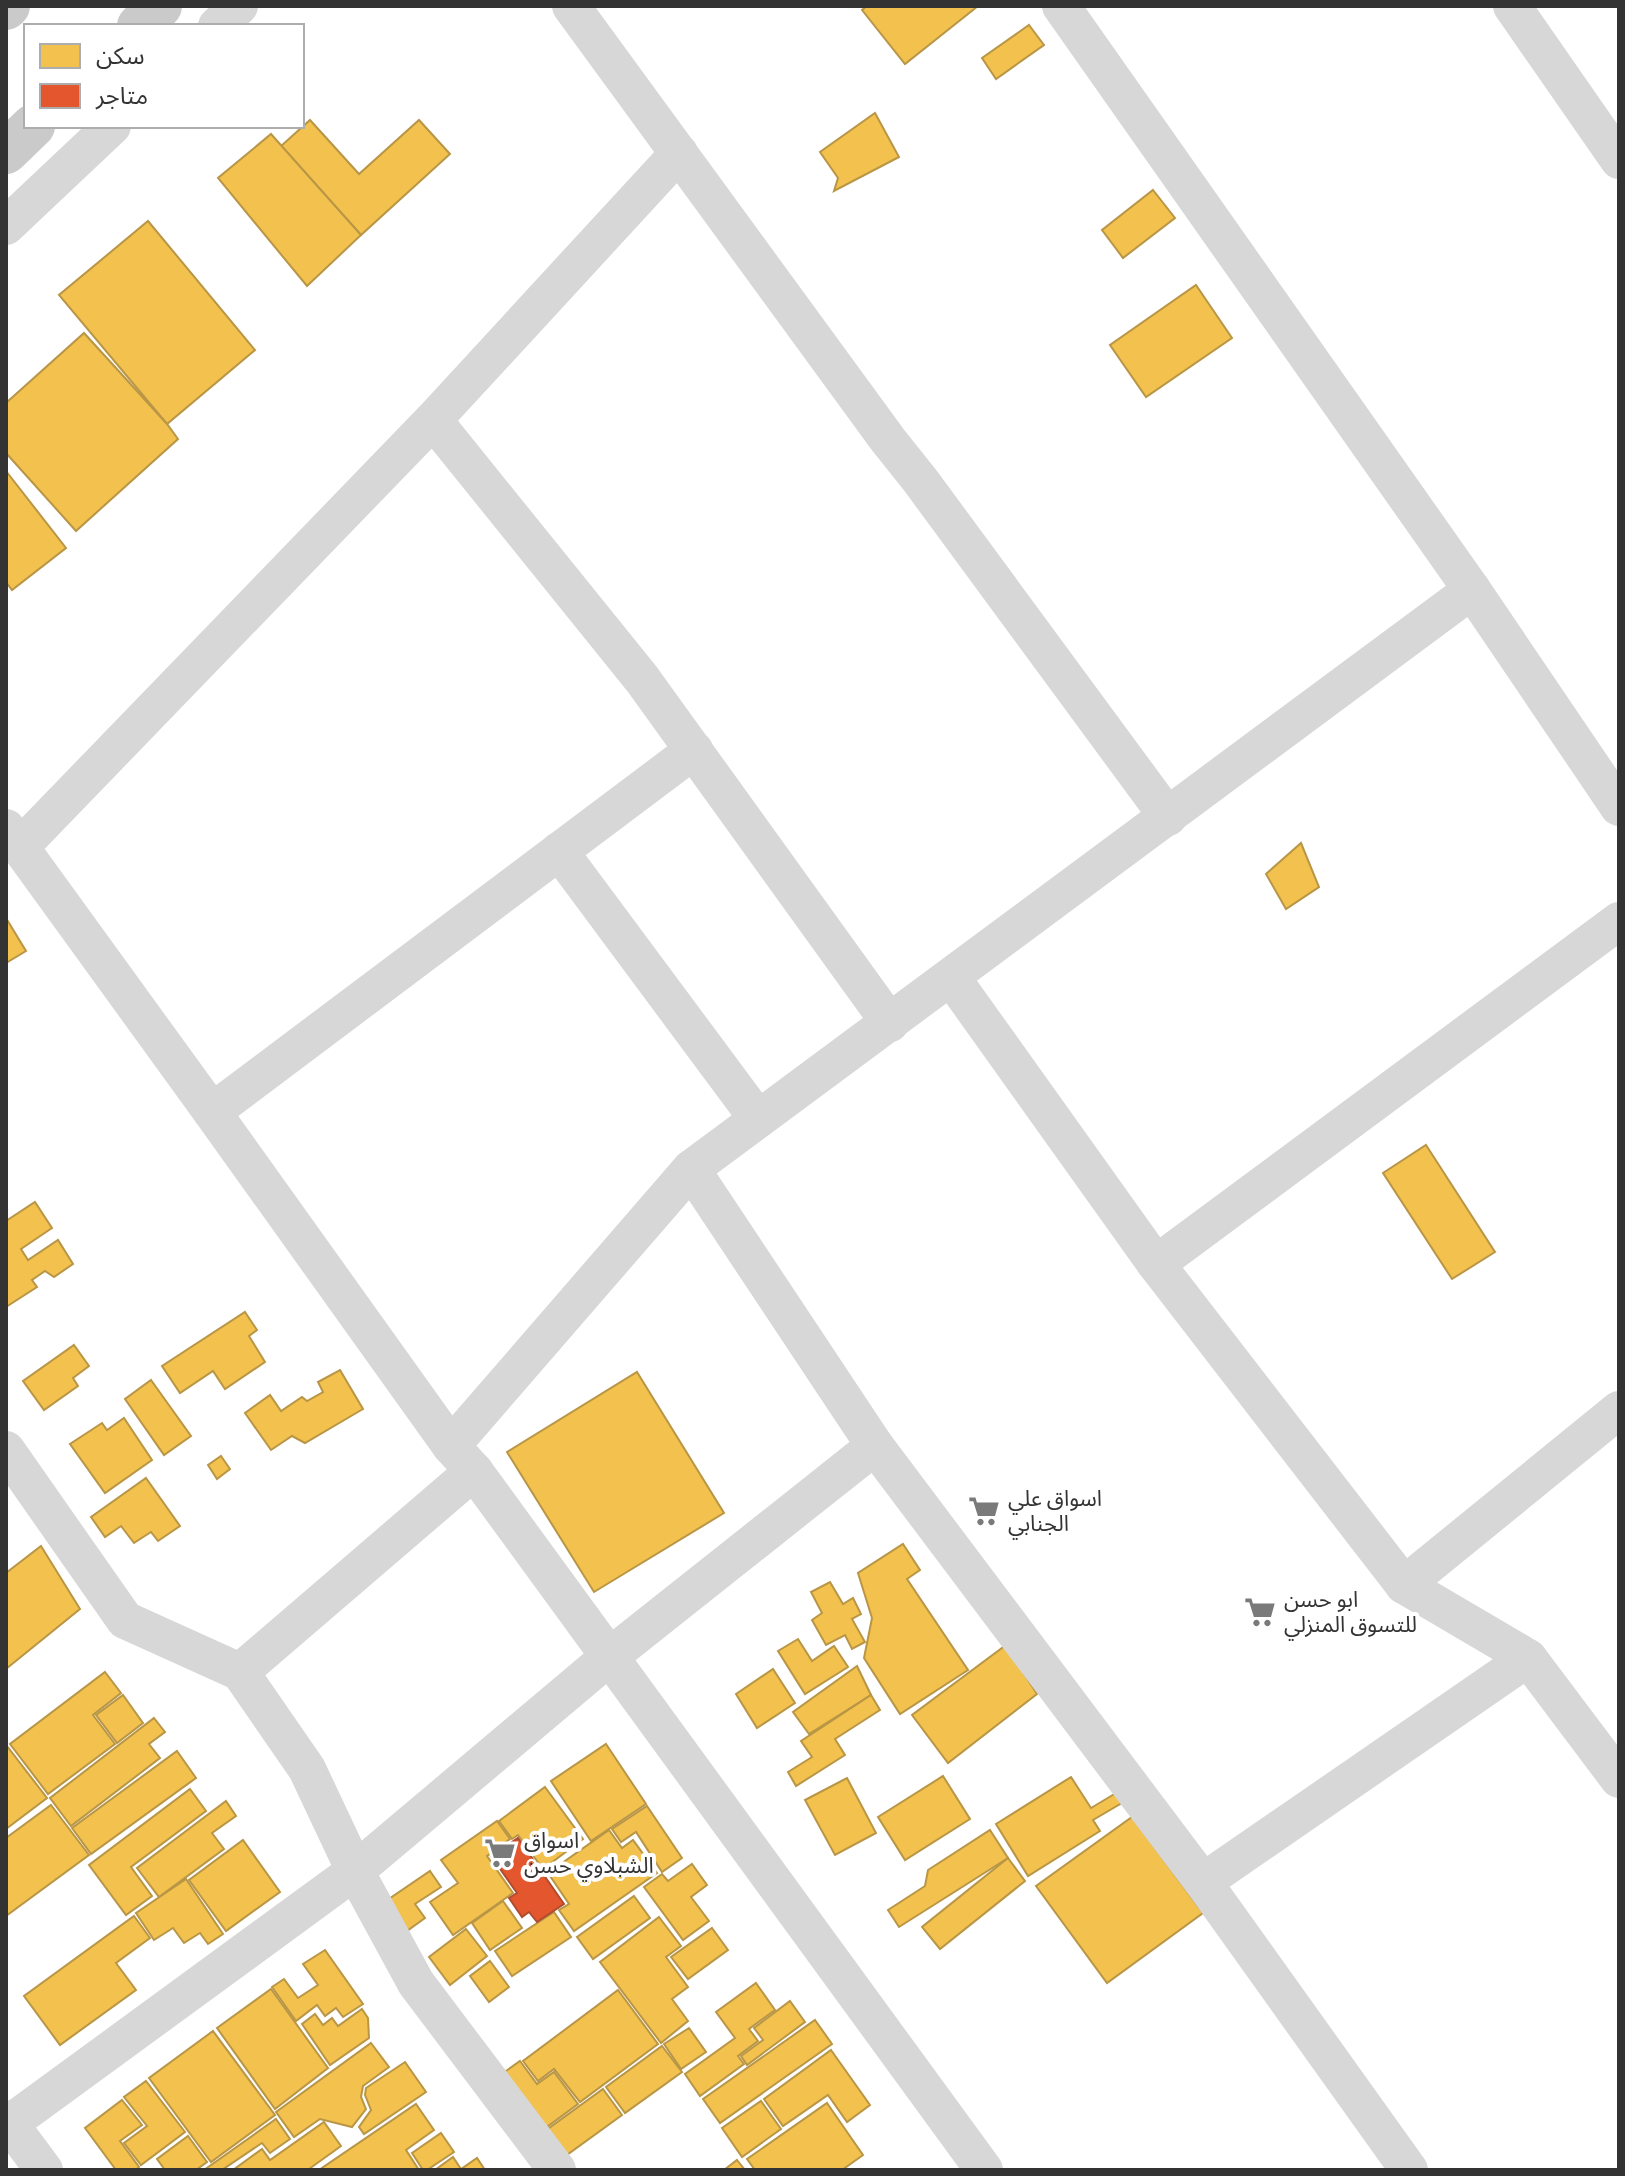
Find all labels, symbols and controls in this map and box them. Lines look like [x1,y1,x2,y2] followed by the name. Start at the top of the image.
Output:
[24,24,304,128] legend
[96,39,145,71] text: سكن
[95,79,148,111] text: متاجر
[1008,1483,1102,1540] place label: اسواق علي الجنابي
[967,1494,1001,1528] supermarket icon: اسواق علي الجنابي
[1284,1584,1417,1641] place label: ابو حسن للتسوق المنزلي
[1243,1595,1277,1629] supermarket icon: ابو حسن للتسوق المنزلي
[524,1825,654,1882] place label: اسواق الشبلاوي حسن
[483,1836,517,1870] supermarket icon: اسواق الشبلاوي حسن

